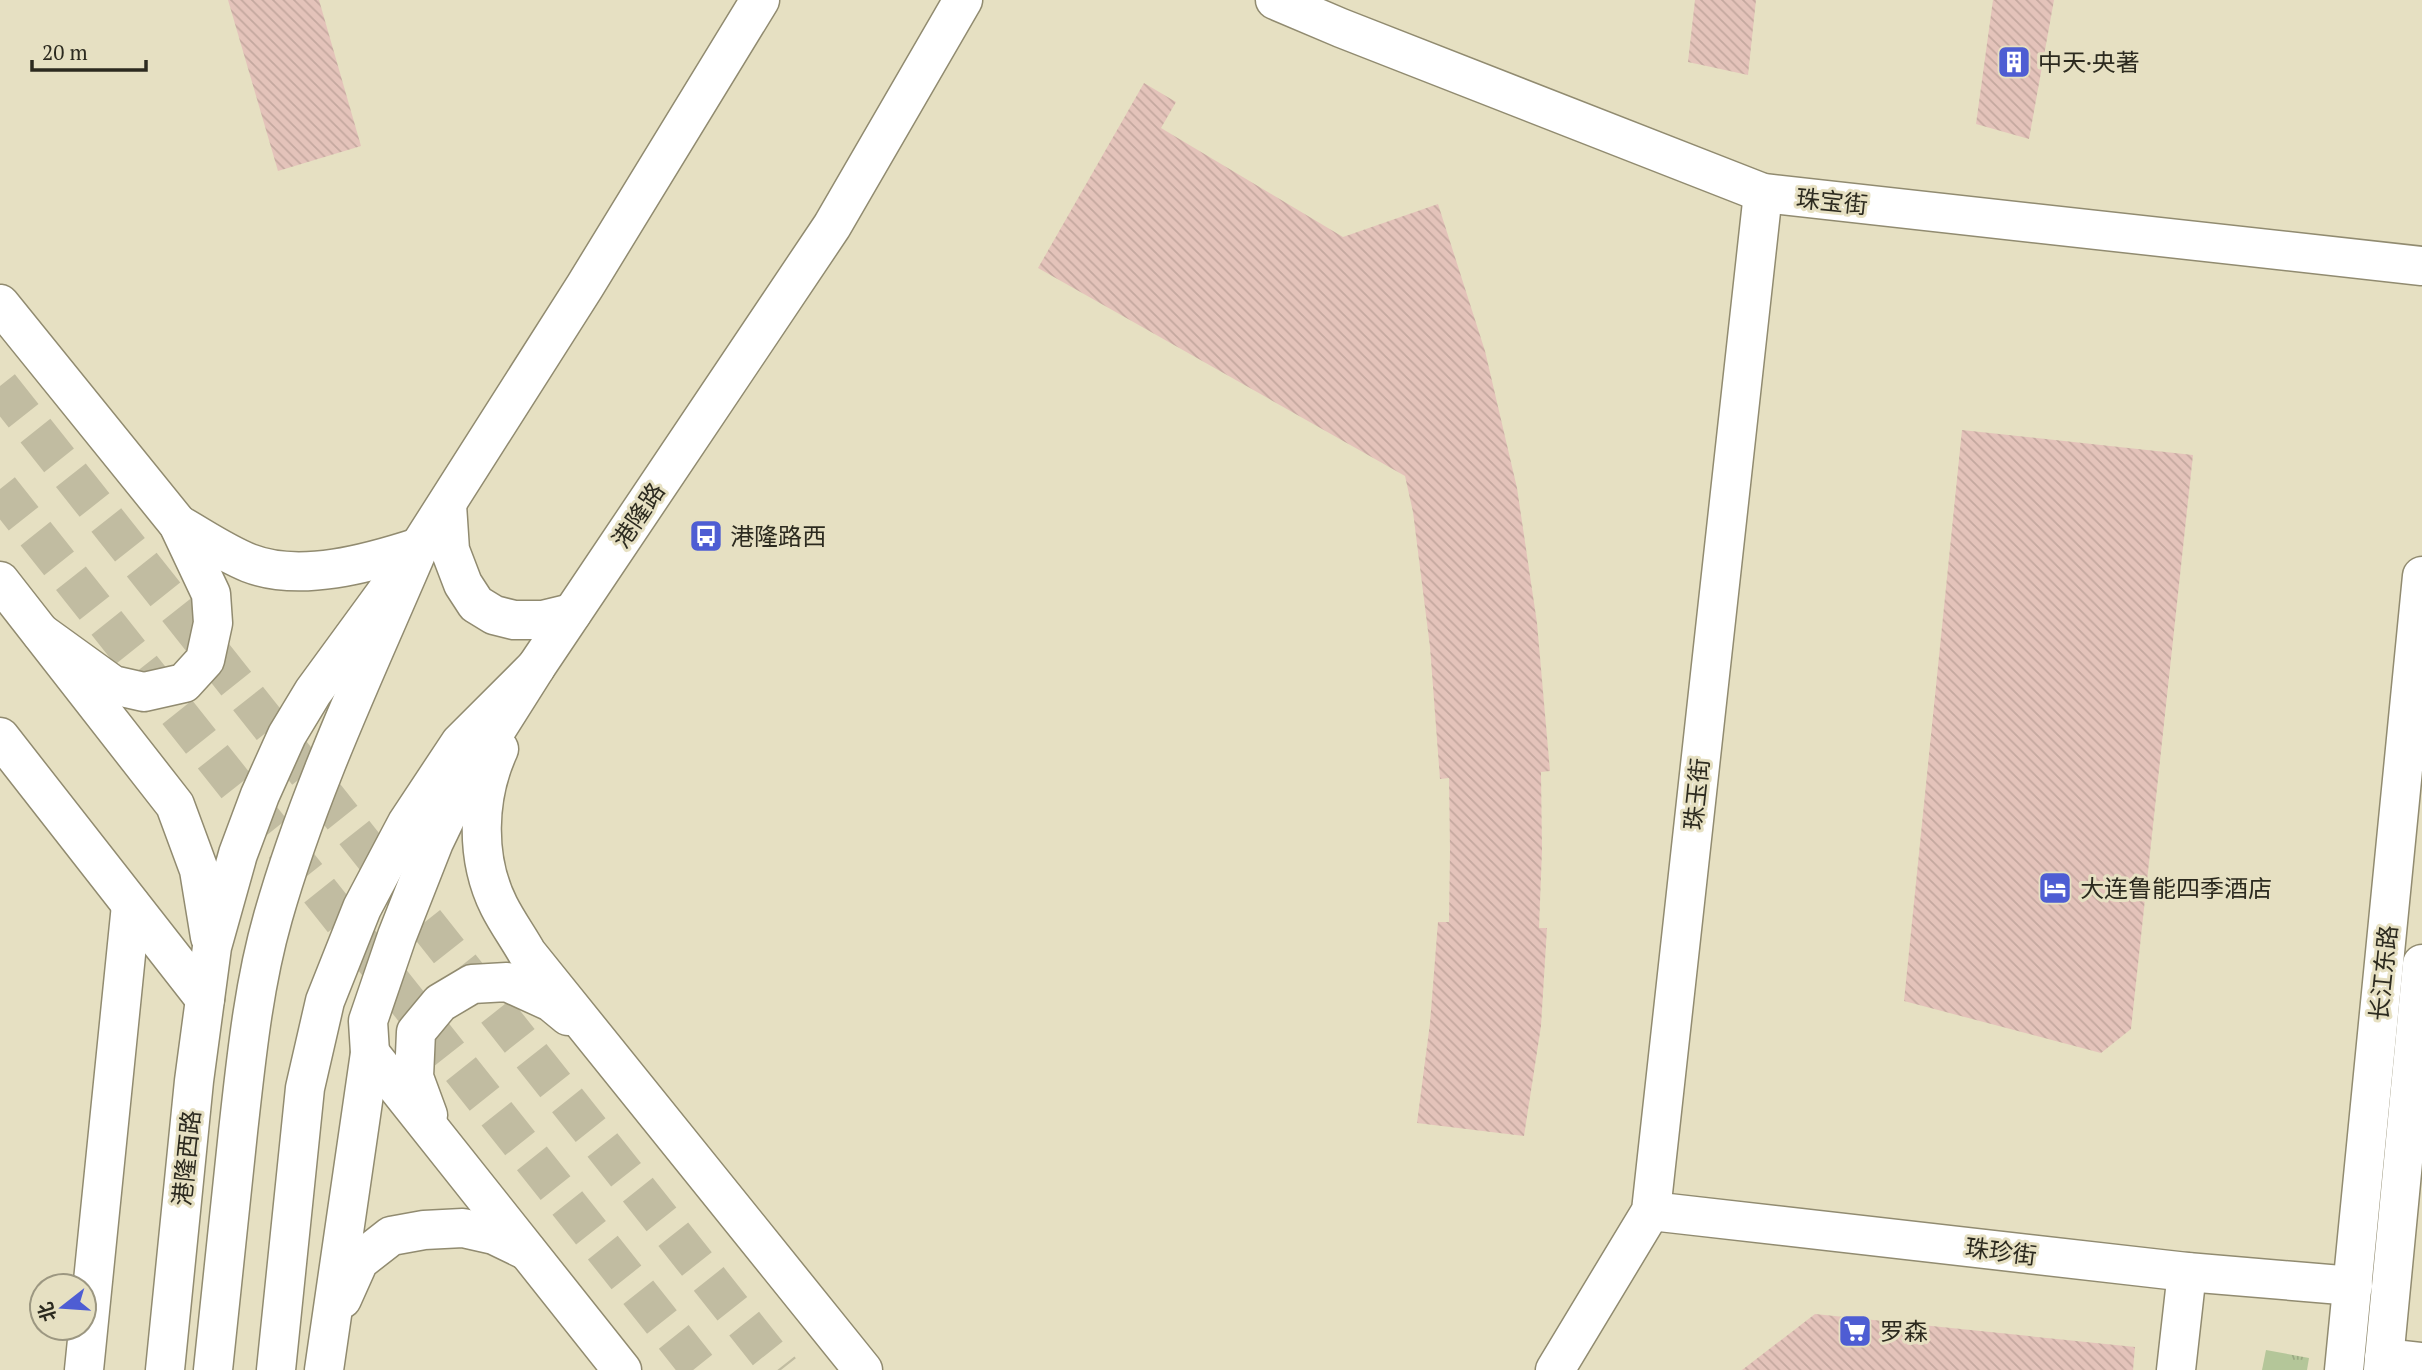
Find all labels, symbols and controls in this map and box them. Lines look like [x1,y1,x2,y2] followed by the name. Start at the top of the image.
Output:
[32,28,145,72] scale bar
[42,38,88,66] text: 20 m
[1995,43,2033,81] building icon: 中天·央著
[2038,46,2140,78] place label: 中天·央著
[1795,181,1869,221] street label: 珠宝街
[605,476,671,554] street label: 港隆路
[687,517,725,555] bus stop icon: 港隆路西
[730,520,826,552] place label: 港隆路西
[1676,757,1716,831] street label: 珠玉街
[2036,869,2074,907] hotel icon: 大连鲁能四季酒店
[2080,872,2272,904] place label: 大连鲁能四季酒店
[2362,924,2404,1022] street label: 长江东路
[165,1109,207,1207] street label: 港隆西路
[1963,1231,2039,1271] street label: 珠珍街
[28,1272,98,1342] north arrow
[32,1299,61,1325] text: 北
[1836,1312,1874,1350] supermarket icon: 罗森
[1880,1315,1928,1347] place label: 罗森

